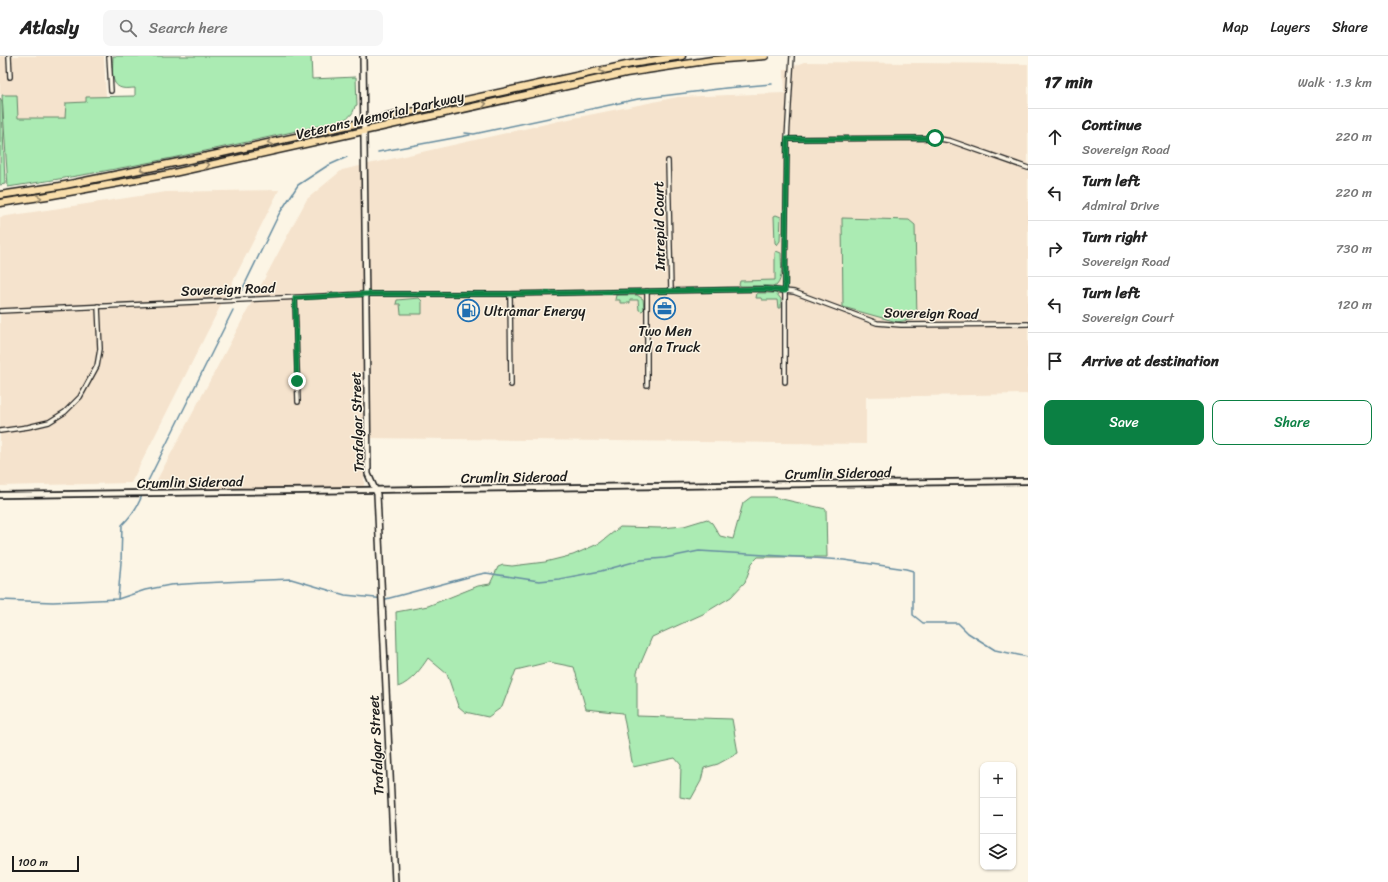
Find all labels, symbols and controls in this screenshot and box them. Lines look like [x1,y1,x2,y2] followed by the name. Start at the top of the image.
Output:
[103,10,383,46] search box
[20,11,79,44] text: Atlasly
[149,15,228,41] text: Search here
[1223,15,1248,40] text: Map
[1270,15,1310,40] text: Layers
[1332,15,1368,40] text: Share
[117,17,139,39] icon: search
[599,65,605,73] one-way arrow
[1044,67,1092,97] text: 17 min
[1298,71,1372,94] text: Walk · 1.3 km
[294,84,467,147] street label: Veterans Memorial Parkway
[481,100,487,108] one-way arrow
[1082,112,1142,138] text: Continue
[1335,125,1372,148] text: 220 m
[1044,126,1066,148] icon: ahead
[926,129,944,147] route start
[267,138,273,146] one-way arrow
[1082,138,1170,161] text: Sovereign Road
[204,162,210,170] one-way arrow
[139,164,146,173] one-way arrow
[1082,168,1140,194] text: Turn left
[646,181,673,272] street label: Intrepid Court
[1335,181,1372,204] text: 220 m
[1044,182,1066,204] icon: left
[35,194,42,203] one-way arrow
[1082,194,1159,217] text: Admiral Drive
[1082,224,1147,250] text: Turn right
[1336,237,1372,260] text: 730 m
[1044,238,1066,260] icon: right
[1082,250,1170,273] text: Sovereign Road
[180,275,277,304] street label: Sovereign Road
[1082,280,1140,306] text: Turn left
[1337,293,1372,316] text: 120 m
[1044,294,1066,316] icon: left
[652,296,678,322] office icon: Two Men and a Truck
[456,298,482,324] fuel station icon: Ultramar Energy
[484,299,586,324] place label: Ultramar Energy
[884,300,980,327] street label: Sovereign Road
[1082,306,1174,329] text: Sovereign Court
[630,319,701,360] place label: Two Men and a Truck
[1082,348,1219,374] text: Arrive at destination
[1044,350,1066,372] icon: arrive
[343,371,372,473] street label: Trafalgar Street
[288,372,306,390] route end
[1044,400,1204,445] button: Save
[1212,400,1372,445] button: Share
[785,460,893,487] street label: Crumlin Sideroad
[461,464,569,491] street label: Crumlin Sideroad
[137,469,245,496] street label: Crumlin Sideroad
[361,694,392,796] street label: Trafalgar Street
[980,762,1016,870] map controls
[980,762,1016,798] button: +
[980,798,1016,834] button: −
[980,834,1016,870] button: layers
[18,853,48,872] text: 100 m
[12,854,79,873] scale bar

